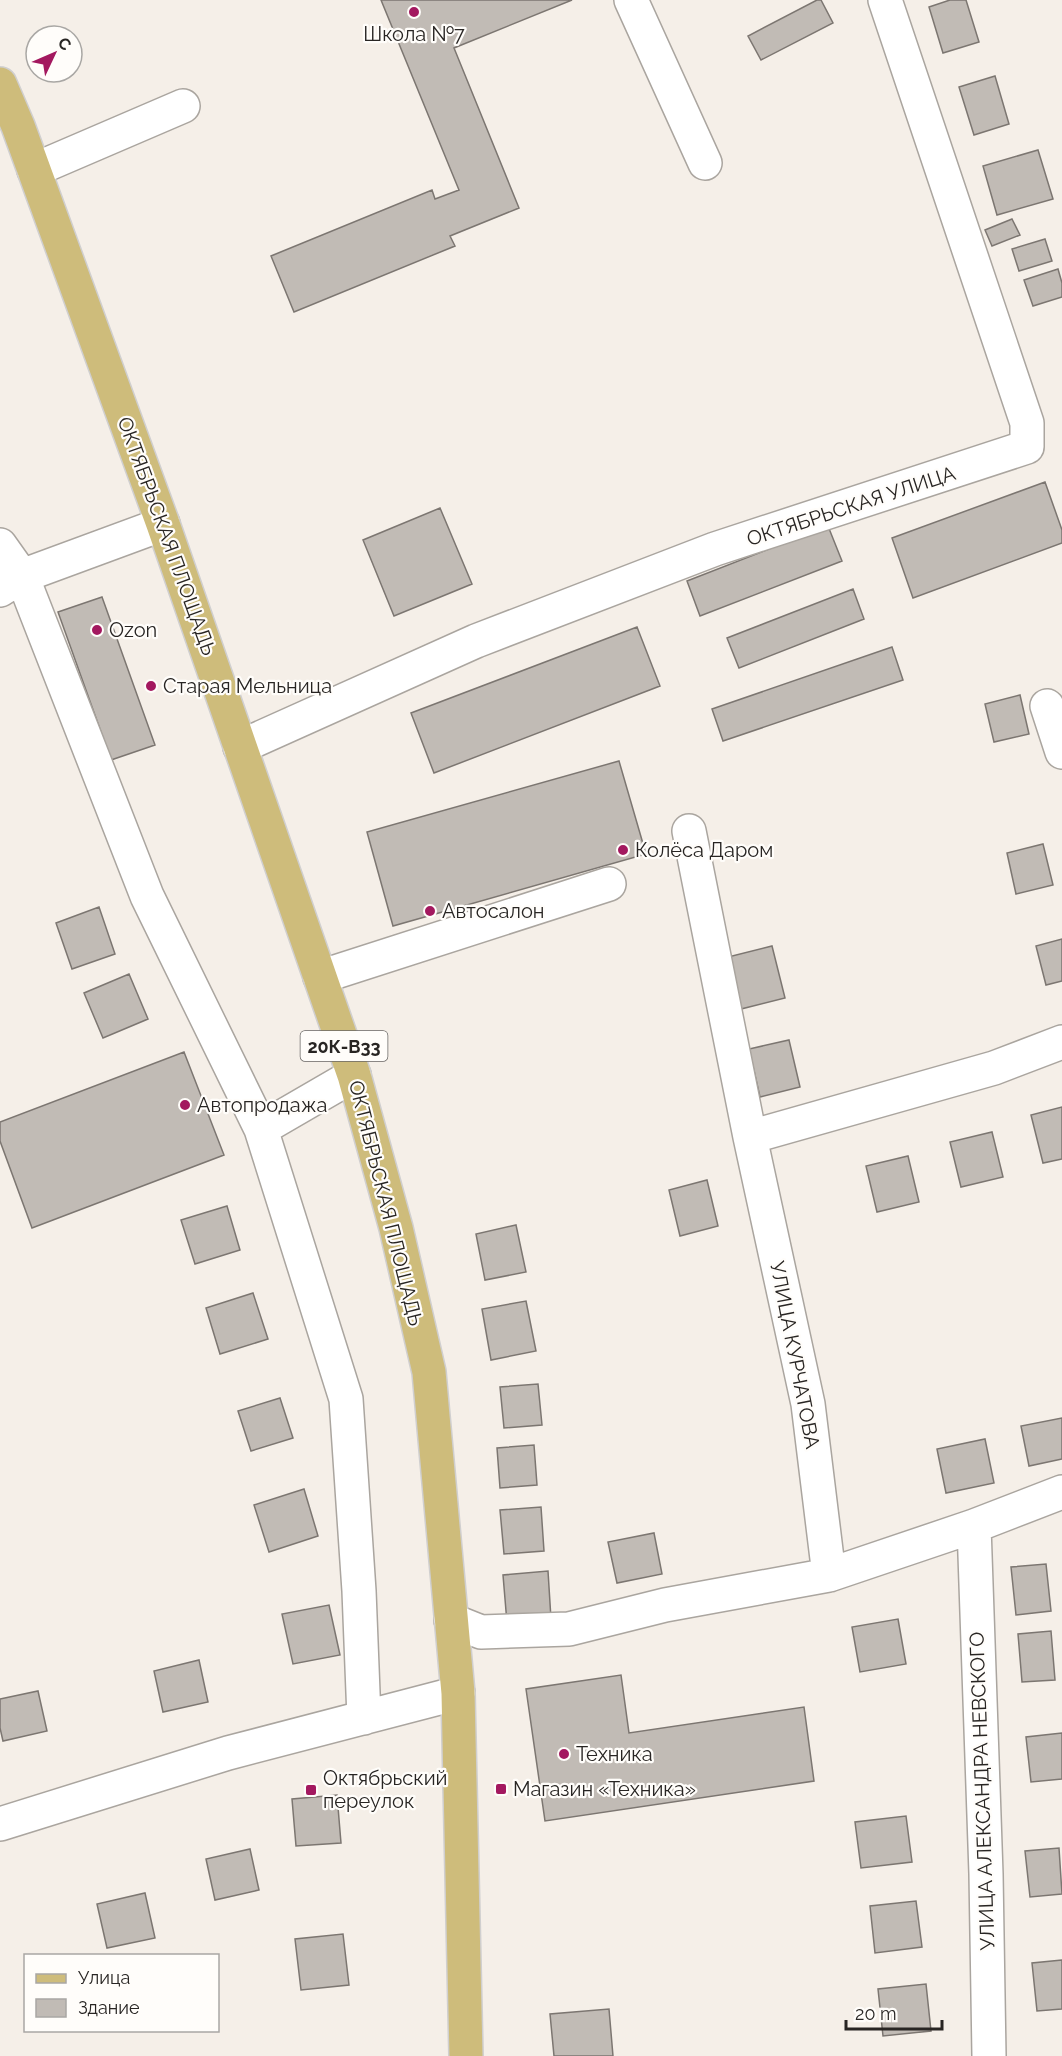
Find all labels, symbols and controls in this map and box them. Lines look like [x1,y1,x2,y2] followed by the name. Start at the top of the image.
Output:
[407,5,421,19] marker: Школа №7
[363,22,465,46] place label: Школа №7
[24,24,84,84] north arrow
[54,33,75,54] text: С
[113,413,221,659] street label: ОКТЯБРЬСКАЯ ПЛОЩАДЬ
[744,461,959,551] street label: ОКТЯБРЬСКАЯ УЛИЦА
[109,618,157,642] place label: Ozon
[90,623,104,637] marker: Ozon
[163,674,332,698] place label: Старая Мельница
[144,679,158,693] marker: Старая Мельница
[635,838,773,862] place label: Колёса Даром
[616,843,630,857] marker: Колёса Даром
[442,899,544,923] place label: Автосалон
[423,904,437,918] marker: Автосалон
[300,1031,388,1061] road number: 20К-В33
[344,1078,428,1328] street label: ОКТЯБРЬСКАЯ ПЛОЩАДЬ
[197,1093,327,1117] place label: Автопродажа
[178,1098,192,1112] marker: Автопродажа
[765,1259,825,1451] street label: УЛИЦА КУРЧАТОВА
[964,1631,1000,1951] street label: УЛИЦА АЛЕКСАНДРА НЕВСКОГО
[576,1742,653,1766] place label: Техника
[557,1747,571,1761] marker: Техника
[323,1766,447,1813] place label: Октябрьский переулок
[513,1777,696,1801] place label: Магазин «Техника»
[494,1782,508,1796] marker: Магазин «Техника»
[304,1783,318,1797] marker: Октябрьский переулок
[24,1954,219,2032] legend
[78,1967,130,1988] text: Улица
[846,1993,942,2031] scale bar
[78,1997,140,2018] text: Здание
[855,2003,897,2024] text: 20 m

